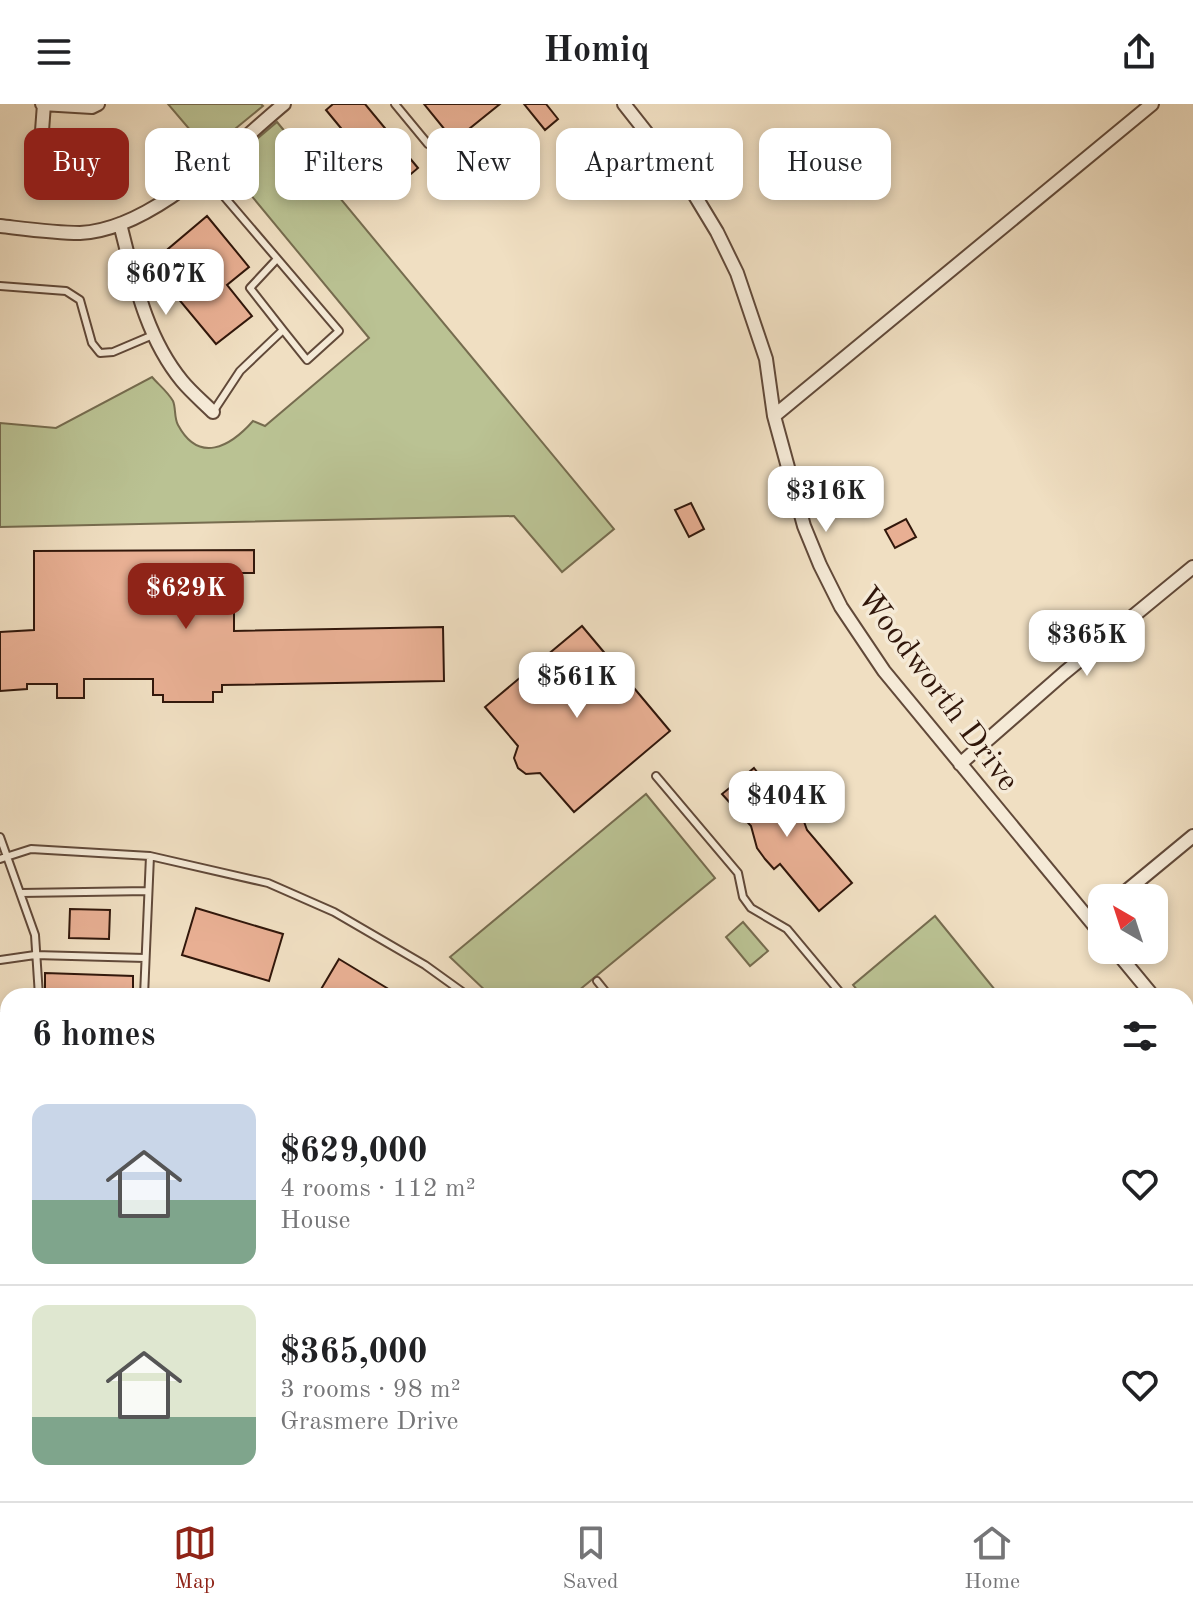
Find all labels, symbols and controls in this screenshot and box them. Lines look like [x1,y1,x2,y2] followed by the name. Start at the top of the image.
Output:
[32,30,76,74] icon: menu
[1117,30,1161,74] icon: share
[543,34,650,70] text: Homiq
[24,128,129,200] chip: Buy
[145,128,259,200] chip: Rent
[275,128,411,200] chip: Filters
[427,128,540,200] chip: New
[556,128,743,200] chip: Apartment
[759,128,891,200] chip: House
[110,249,222,317] pin: $607K
[126,262,206,288] text: $607K
[770,466,882,534] pin: $316K
[786,479,866,505] text: $316K
[130,563,242,631] pin: $629K
[146,576,226,602] text: $629K
[850,582,1023,798] street label: Woodworth Drive
[1031,610,1143,678] pin: $365K
[1047,623,1127,649] text: $365K
[521,652,633,720] pin: $561K
[537,665,617,691] text: $561K
[731,771,843,839] pin: $404K
[747,784,827,810] text: $404K
[1088,884,1168,964] north arrow
[1088,884,1168,964] map controls
[1118,1014,1162,1058] icon: filters
[32,1019,155,1053] text: 6 homes
[280,1135,428,1169] text: $629,000
[96,1136,192,1232] icon: home
[1118,1162,1162,1206] icon: heart
[280,1176,476,1202] text: 4 rooms · 112 m²
[280,1208,351,1234] text: House
[280,1336,428,1370] text: $365,000
[96,1337,192,1433] icon: home
[1118,1363,1162,1407] icon: heart
[280,1377,461,1403] text: 3 rooms · 98 m²
[280,1409,458,1435] text: Grasmere Drive
[173,1521,217,1596] tab: Map
[563,1521,619,1596] tab: Saved
[964,1521,1020,1596] tab: Home

